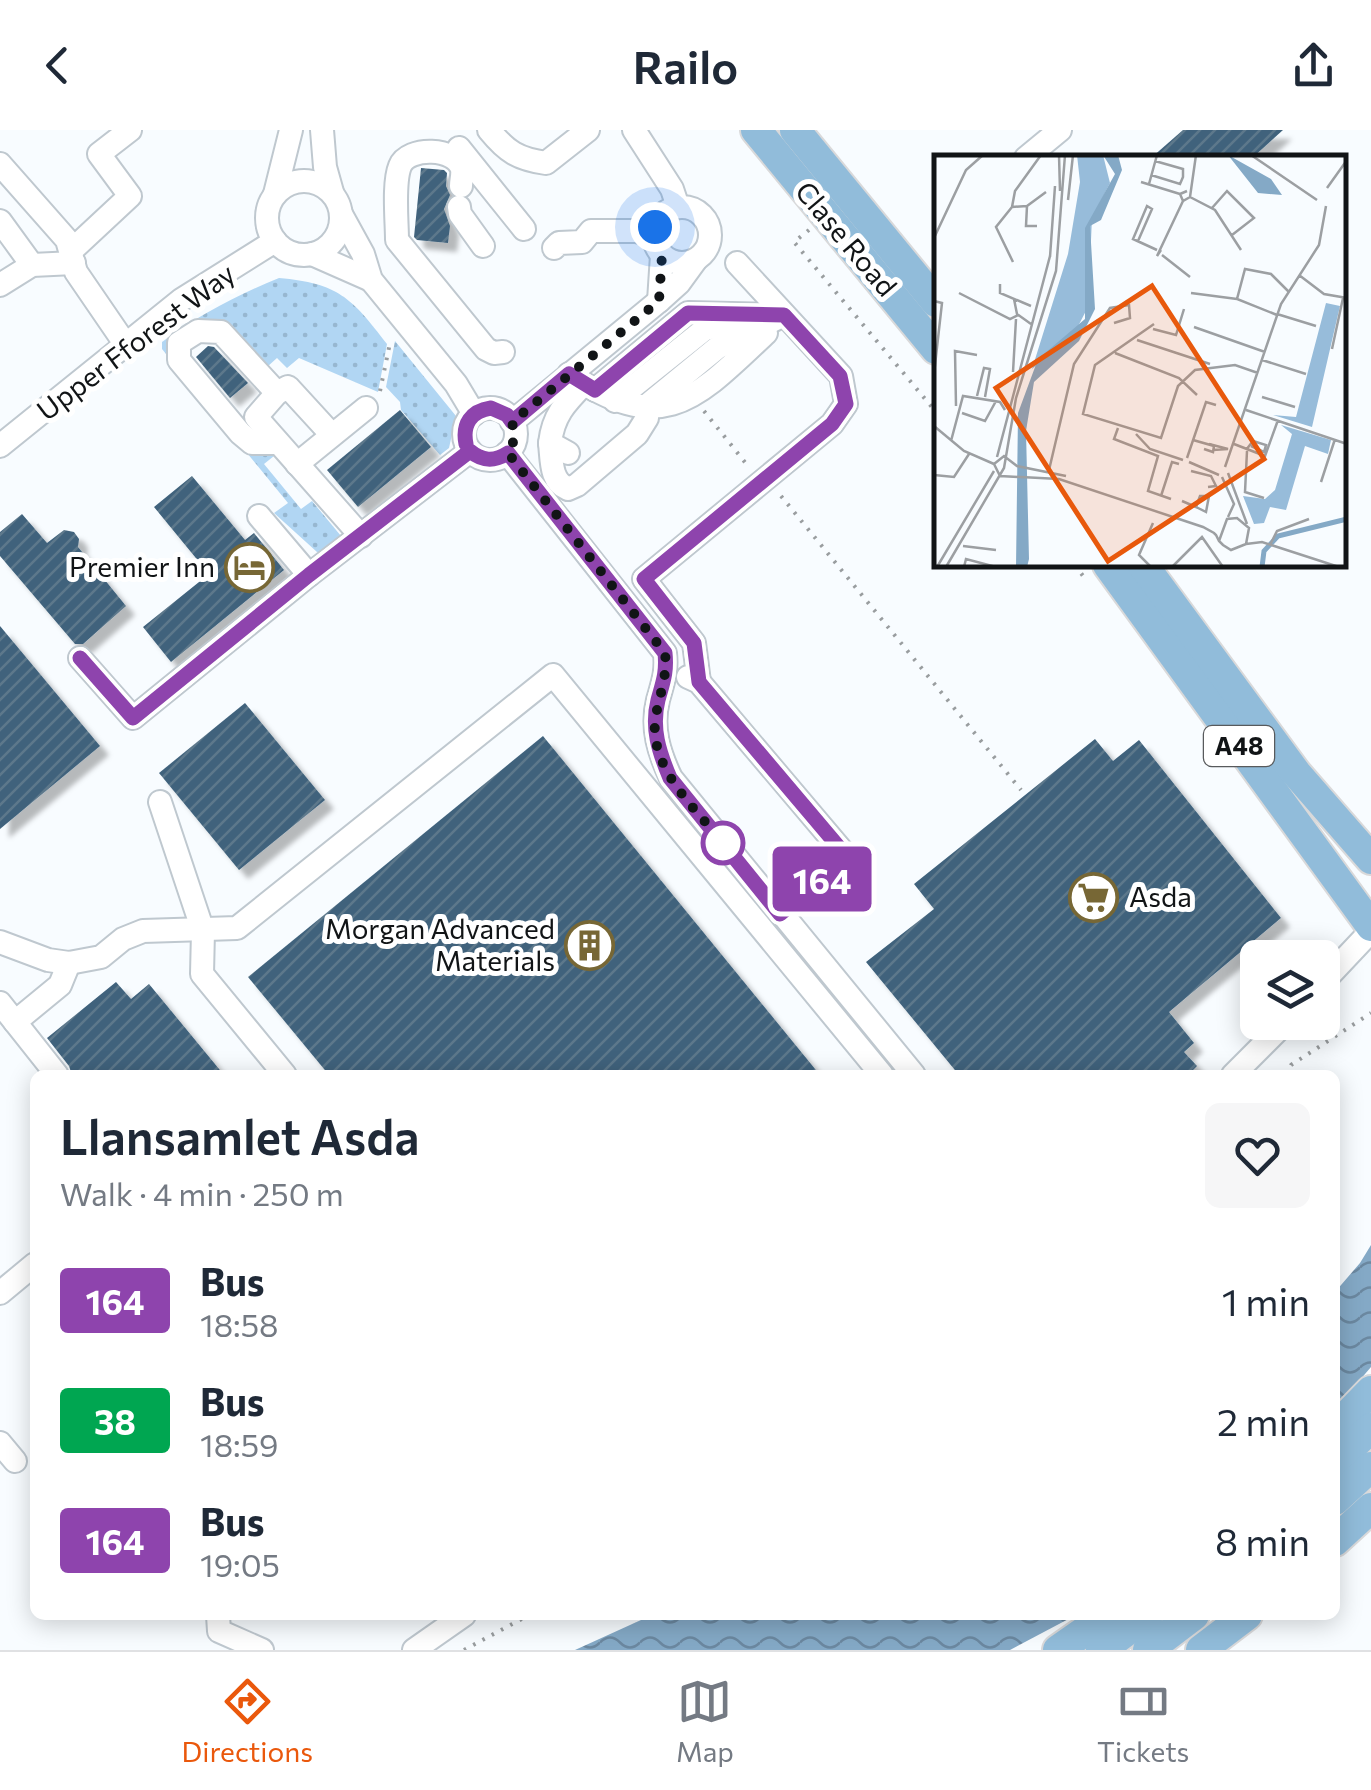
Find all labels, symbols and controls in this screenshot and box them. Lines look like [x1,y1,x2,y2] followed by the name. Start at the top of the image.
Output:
[30,38,85,93] icon: back
[633,38,738,93] text: Railo
[1286,38,1341,93] icon: share
[934,155,1346,568] inset map
[789,174,905,303] street label: Clase Road
[630,202,680,252] your location
[30,256,241,427] street label: Upper Fforest Way
[224,541,276,593] hotel icon: Premier Inn
[69,549,215,583] place label: Premier Inn
[1204,726,1274,766] road number: A48
[702,822,744,864] unlabelled marker
[764,846,880,912] line badge: 164
[793,858,851,901] text: 164
[1068,871,1120,923] supermarket icon: Asda
[1129,879,1192,913] place label: Asda
[325,911,555,977] place label: Morgan Advanced Materials
[564,919,616,971] building icon: Morgan Advanced Materials
[1240,940,1340,1040] map controls
[1240,940,1340,1040] button: layers
[1205,1103,1310,1208] button: heart
[60,1106,420,1165] text: Llansamlet Asda
[60,1173,344,1213] text: Walk · 4 min · 250 m
[200,1257,265,1304] text: Bus
[1222,1277,1310,1324] text: 1 min
[86,1279,144,1322] text: 164
[200,1304,278,1344] text: 18:58
[200,1377,265,1424] text: Bus
[1217,1397,1310,1444] text: 2 min
[94,1399,136,1442] text: 38
[200,1424,278,1464] text: 18:59
[200,1497,265,1544] text: Bus
[1215,1517,1310,1564] text: 8 min
[86,1519,144,1562] text: 164
[200,1544,280,1584] text: 19:05
[182,1674,313,1768] tab: Directions
[676,1674,734,1768] tab: Map
[1097,1674,1189,1768] tab: Tickets

